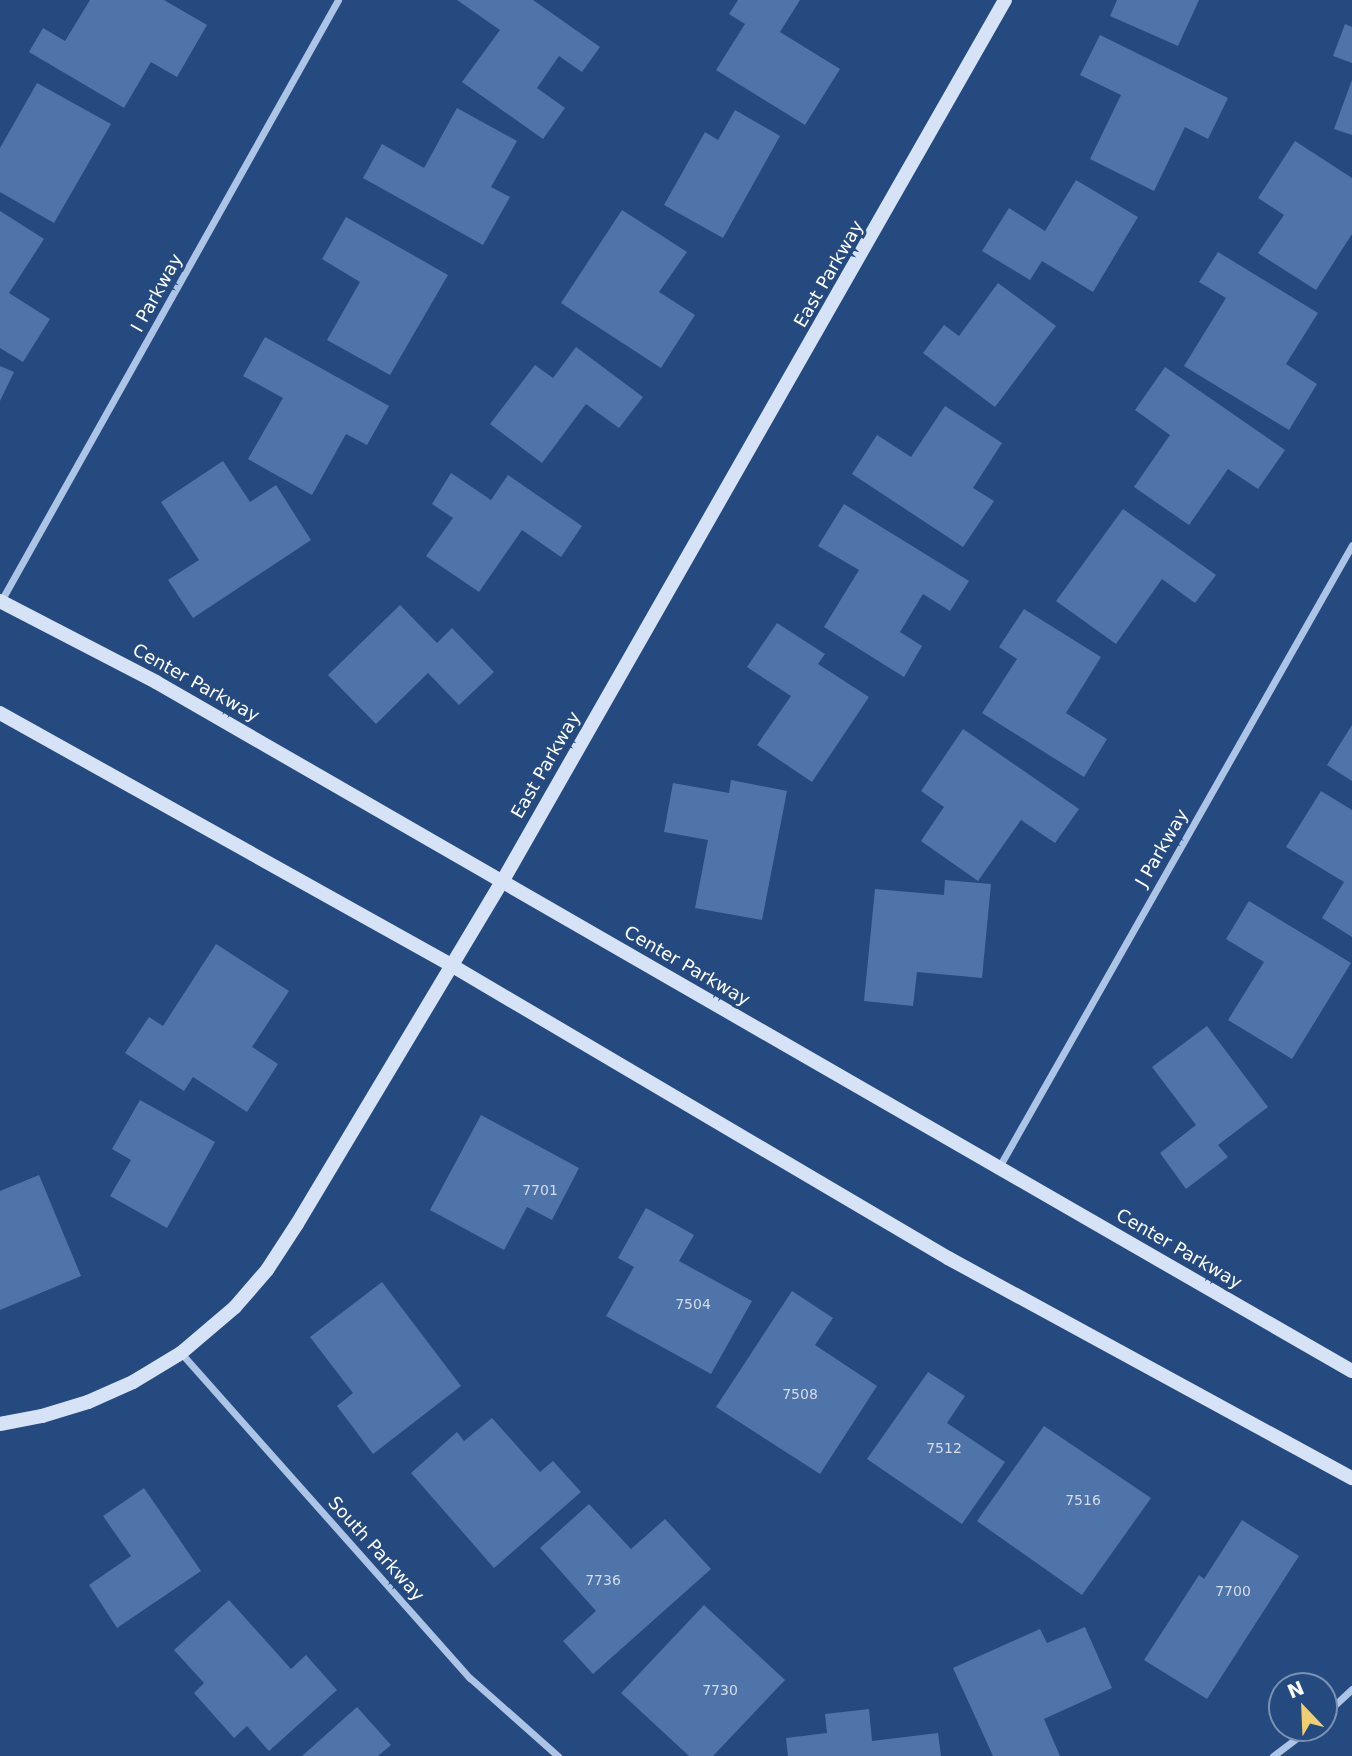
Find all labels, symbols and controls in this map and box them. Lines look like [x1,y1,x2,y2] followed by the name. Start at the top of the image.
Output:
[790,217,868,331] street label: East Parkway
[127,250,187,336] street label: I Parkway
[129,639,263,727] street label: Center Parkway
[507,708,585,822] street label: East Parkway
[1131,805,1193,891] street label: J Parkway
[620,921,754,1011] street label: Center Parkway
[522,1182,558,1198] house number: 7701
[1112,1204,1246,1294] street label: Center Parkway
[675,1296,711,1312] house number: 7504
[782,1386,818,1402] house number: 7508
[926,1440,962,1456] house number: 7512
[323,1492,429,1606] street label: South Parkway
[1065,1492,1101,1508] house number: 7516
[585,1572,621,1588] house number: 7736
[1215,1583,1251,1599] house number: 7700
[1268,1672,1338,1742] north arrow
[1284,1676,1307,1703] text: N
[702,1682,738,1698] house number: 7730

